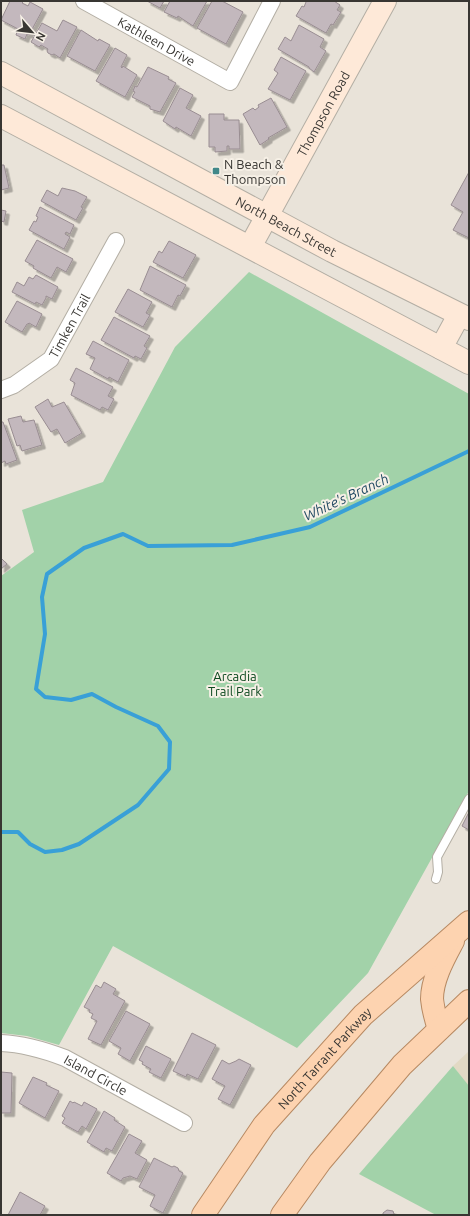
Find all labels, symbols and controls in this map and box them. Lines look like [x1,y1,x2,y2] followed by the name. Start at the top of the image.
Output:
[12,12,52,52] north arrow
[116,14,198,68] street label: Kathleen Drive
[34,30,48,43] text: N
[294,69,352,159] street label: Thompson Road
[224,157,286,186] place label: N Beach & Thompson
[211,166,221,176] marker: N Beach & Thompson
[234,194,339,259] street label: North Beach Street
[46,291,93,360] street label: Timken Trail
[301,470,391,524] water label: White's Branch
[208,669,262,698] park label: Arcadia Trail Park
[275,1004,374,1112] street label: North Tarrant Parkway
[62,1052,130,1098] street label: Island Circle

